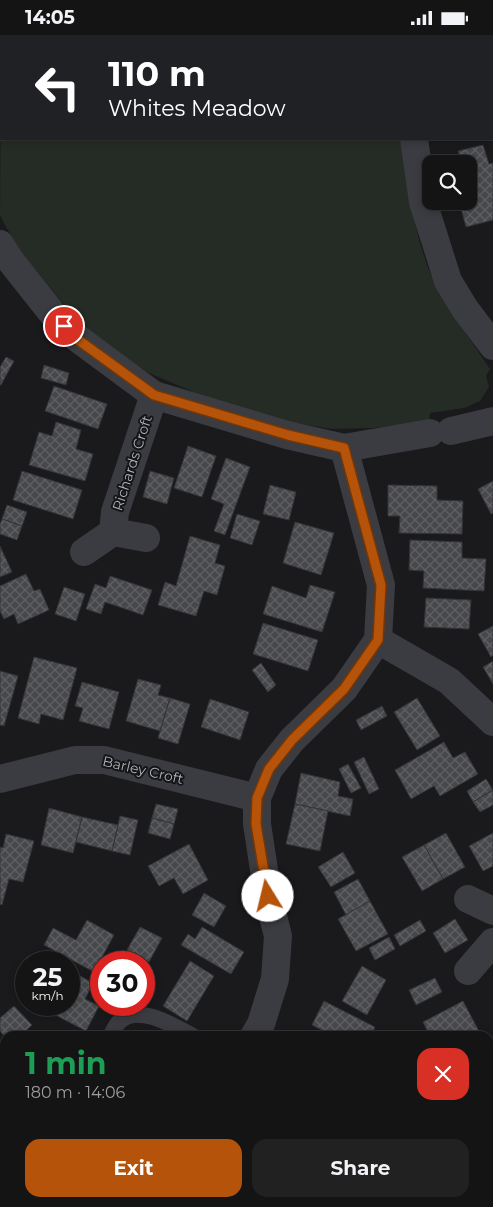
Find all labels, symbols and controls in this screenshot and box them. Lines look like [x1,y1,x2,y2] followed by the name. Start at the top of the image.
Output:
[25,6,75,29] text: 14:05
[108,52,206,95] text: 110 m
[25,55,90,120] icon: left
[108,95,286,122] text: Whites Meadow
[422,155,477,210] map controls
[422,155,477,210] button: search
[43,305,85,347] pin
[50,312,78,340] icon: arrive
[108,413,156,513] street label: Richards Croft
[101,752,185,788] street label: Barley Croft
[241,869,293,921] position arrow
[90,951,155,1016] speed limit sign: 30
[33,962,62,992] text: 25
[31,988,64,1003] text: km/h
[25,1045,106,1082] text: 1 min
[417,1048,469,1100] button: close
[25,1083,125,1102] text: 180 m · 14:06
[25,1139,242,1197] button: Exit
[252,1139,469,1197] button: Share

